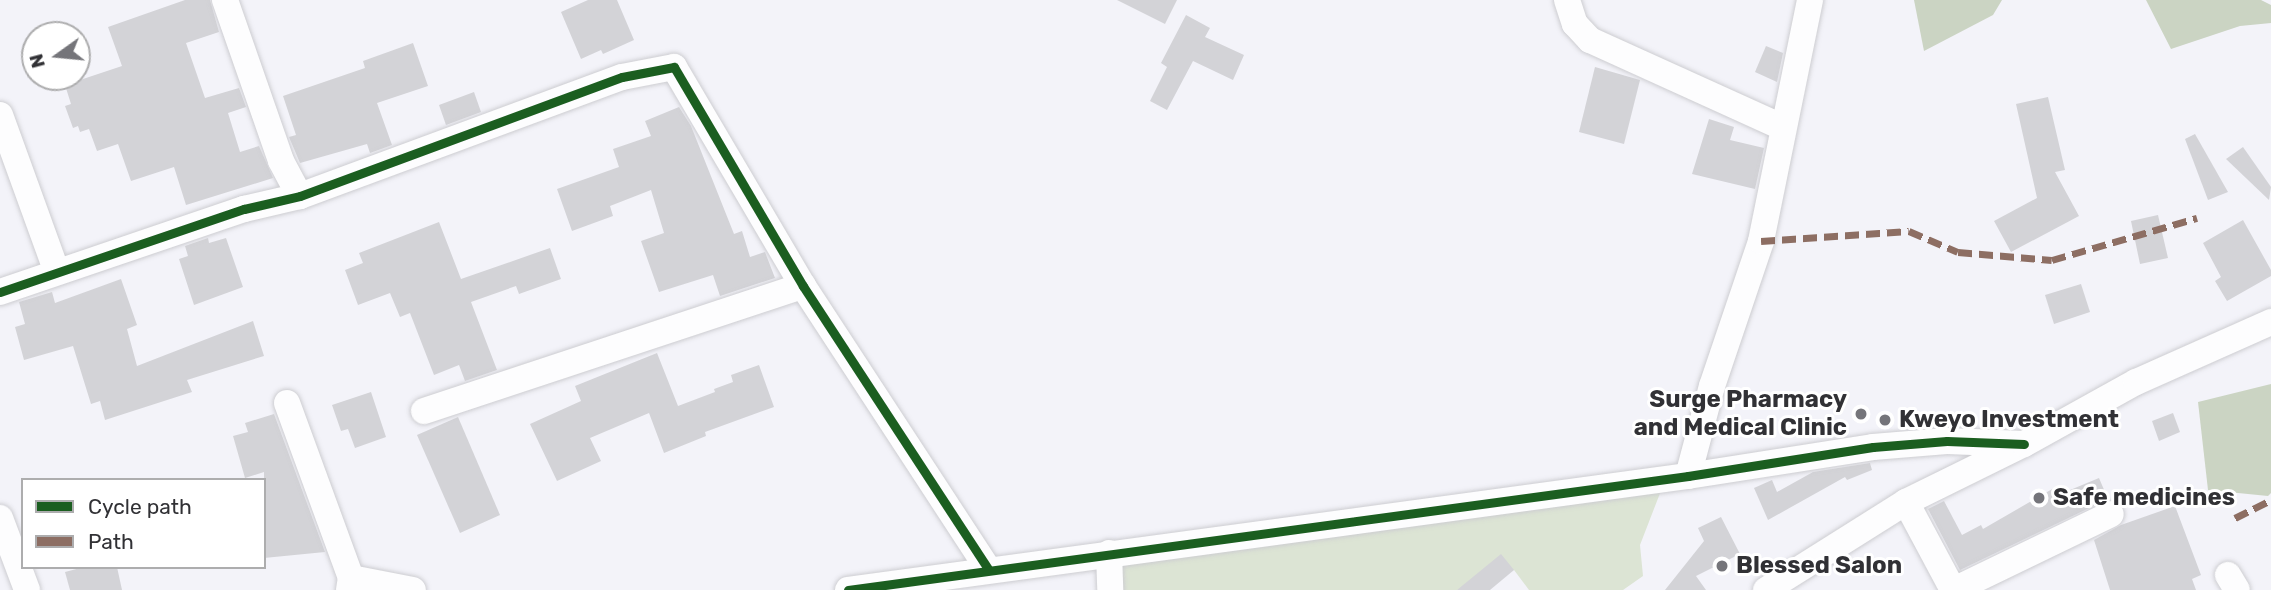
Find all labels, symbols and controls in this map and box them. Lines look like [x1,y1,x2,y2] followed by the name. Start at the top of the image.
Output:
[21,21,91,91] north arrow
[24,51,50,71] text: N
[1634,386,1847,442] place label: Surge Pharmacy and Medical Clinic
[1853,406,1869,422] marker: Surge Pharmacy and Medical Clinic
[1899,406,2119,434] place label: Kweyo Investment
[1877,412,1893,428] marker: Kweyo Investment
[21,478,266,569] legend
[2053,484,2235,512] place label: Safe medicines
[2031,490,2047,506] marker: Safe medicines
[88,494,192,519] text: Cycle path
[88,529,134,554] text: Path
[1736,552,1902,580] place label: Blessed Salon
[1714,558,1730,574] marker: Blessed Salon

